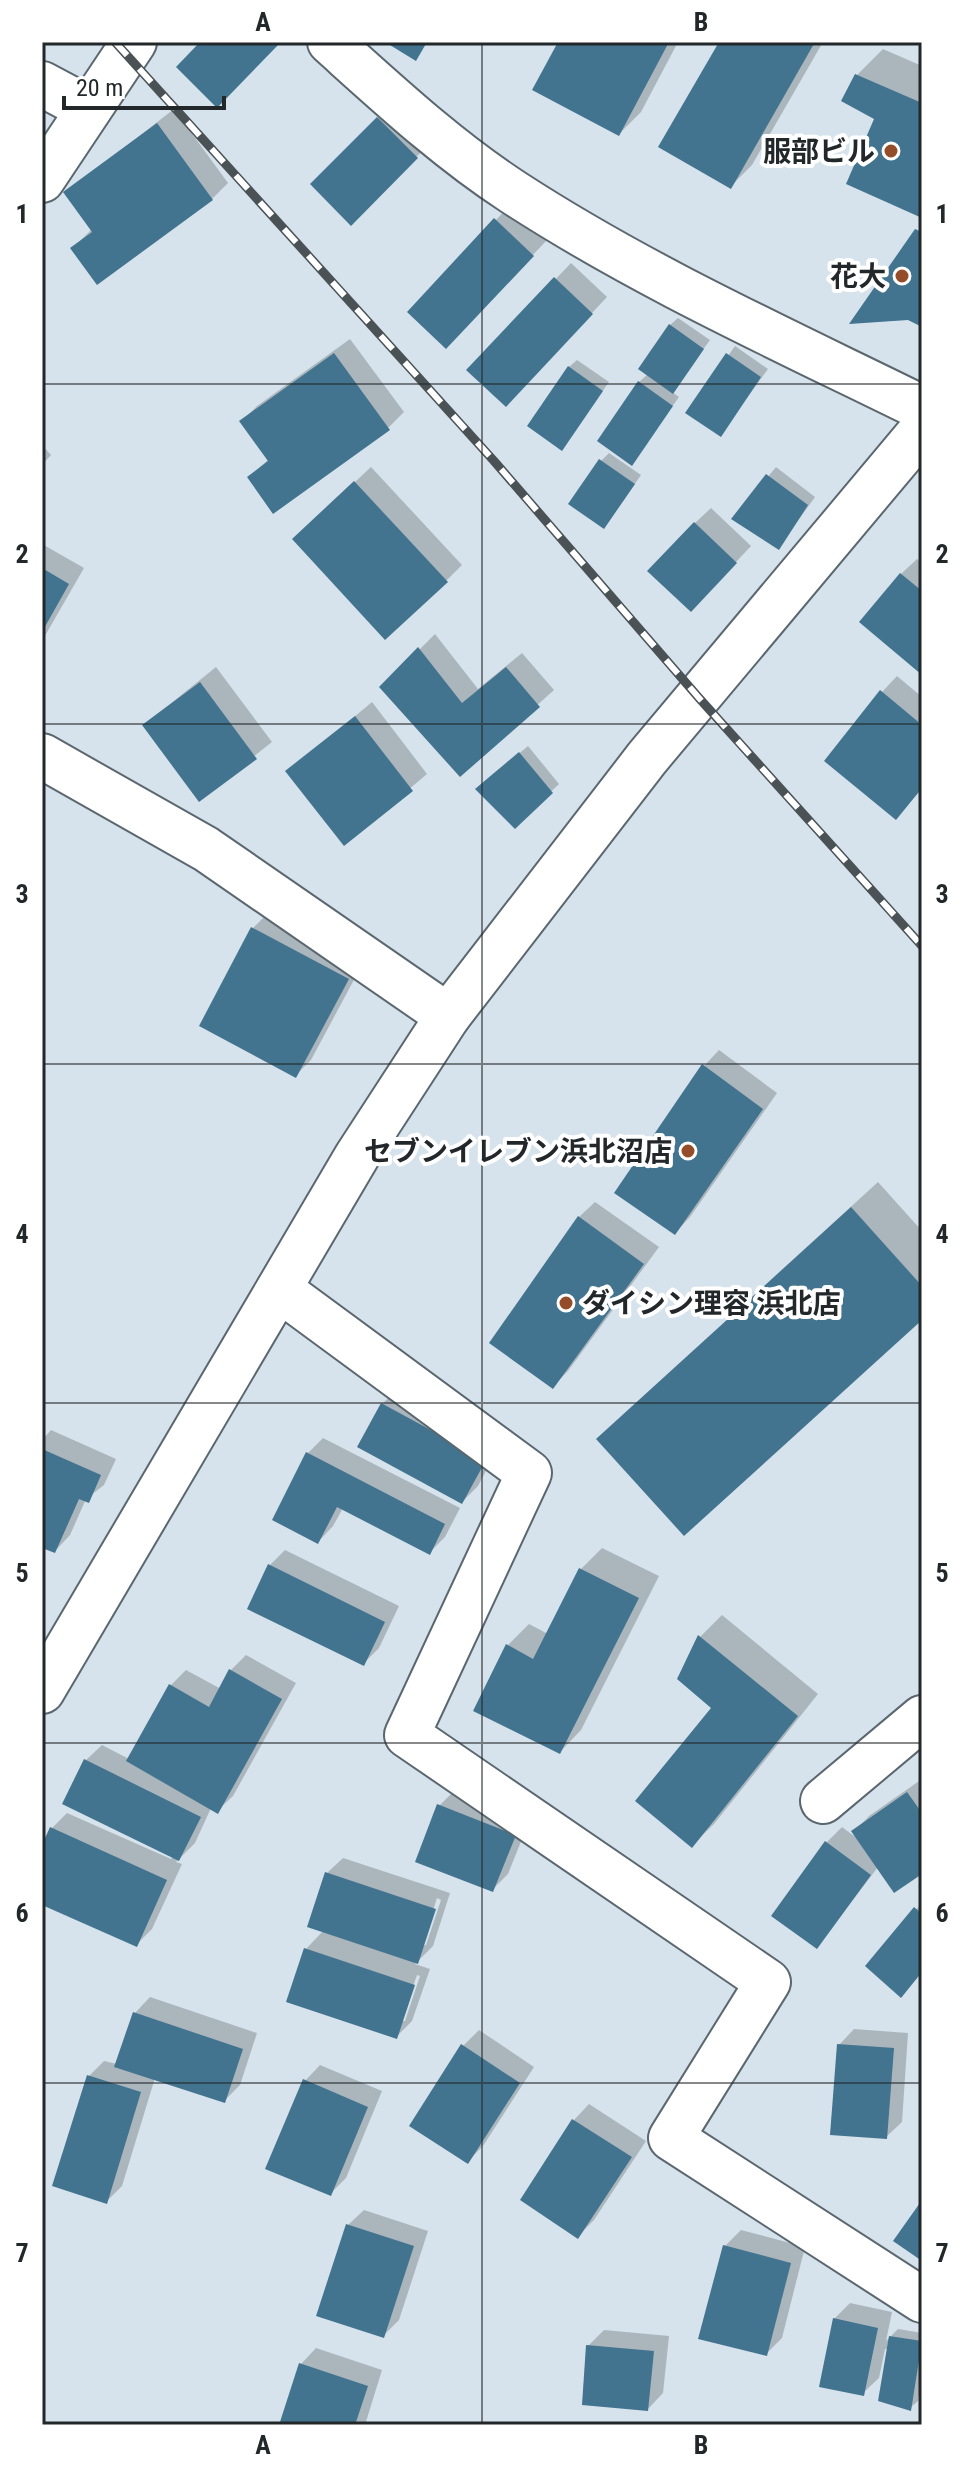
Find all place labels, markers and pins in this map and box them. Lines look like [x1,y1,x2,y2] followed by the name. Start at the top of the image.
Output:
[763,135,875,168] place label: 服部ビル
[882,142,900,160] marker: 服部ビル
[830,260,886,293] place label: 花大
[893,267,911,285] marker: 花大
[364,1135,672,1168] place label: セブンイレブン浜北沼店
[679,1142,697,1160] marker: セブンイレブン浜北沼店
[582,1287,840,1320] place label: ダイシン理容 浜北店
[557,1294,575,1312] marker: ダイシン理容 浜北店

